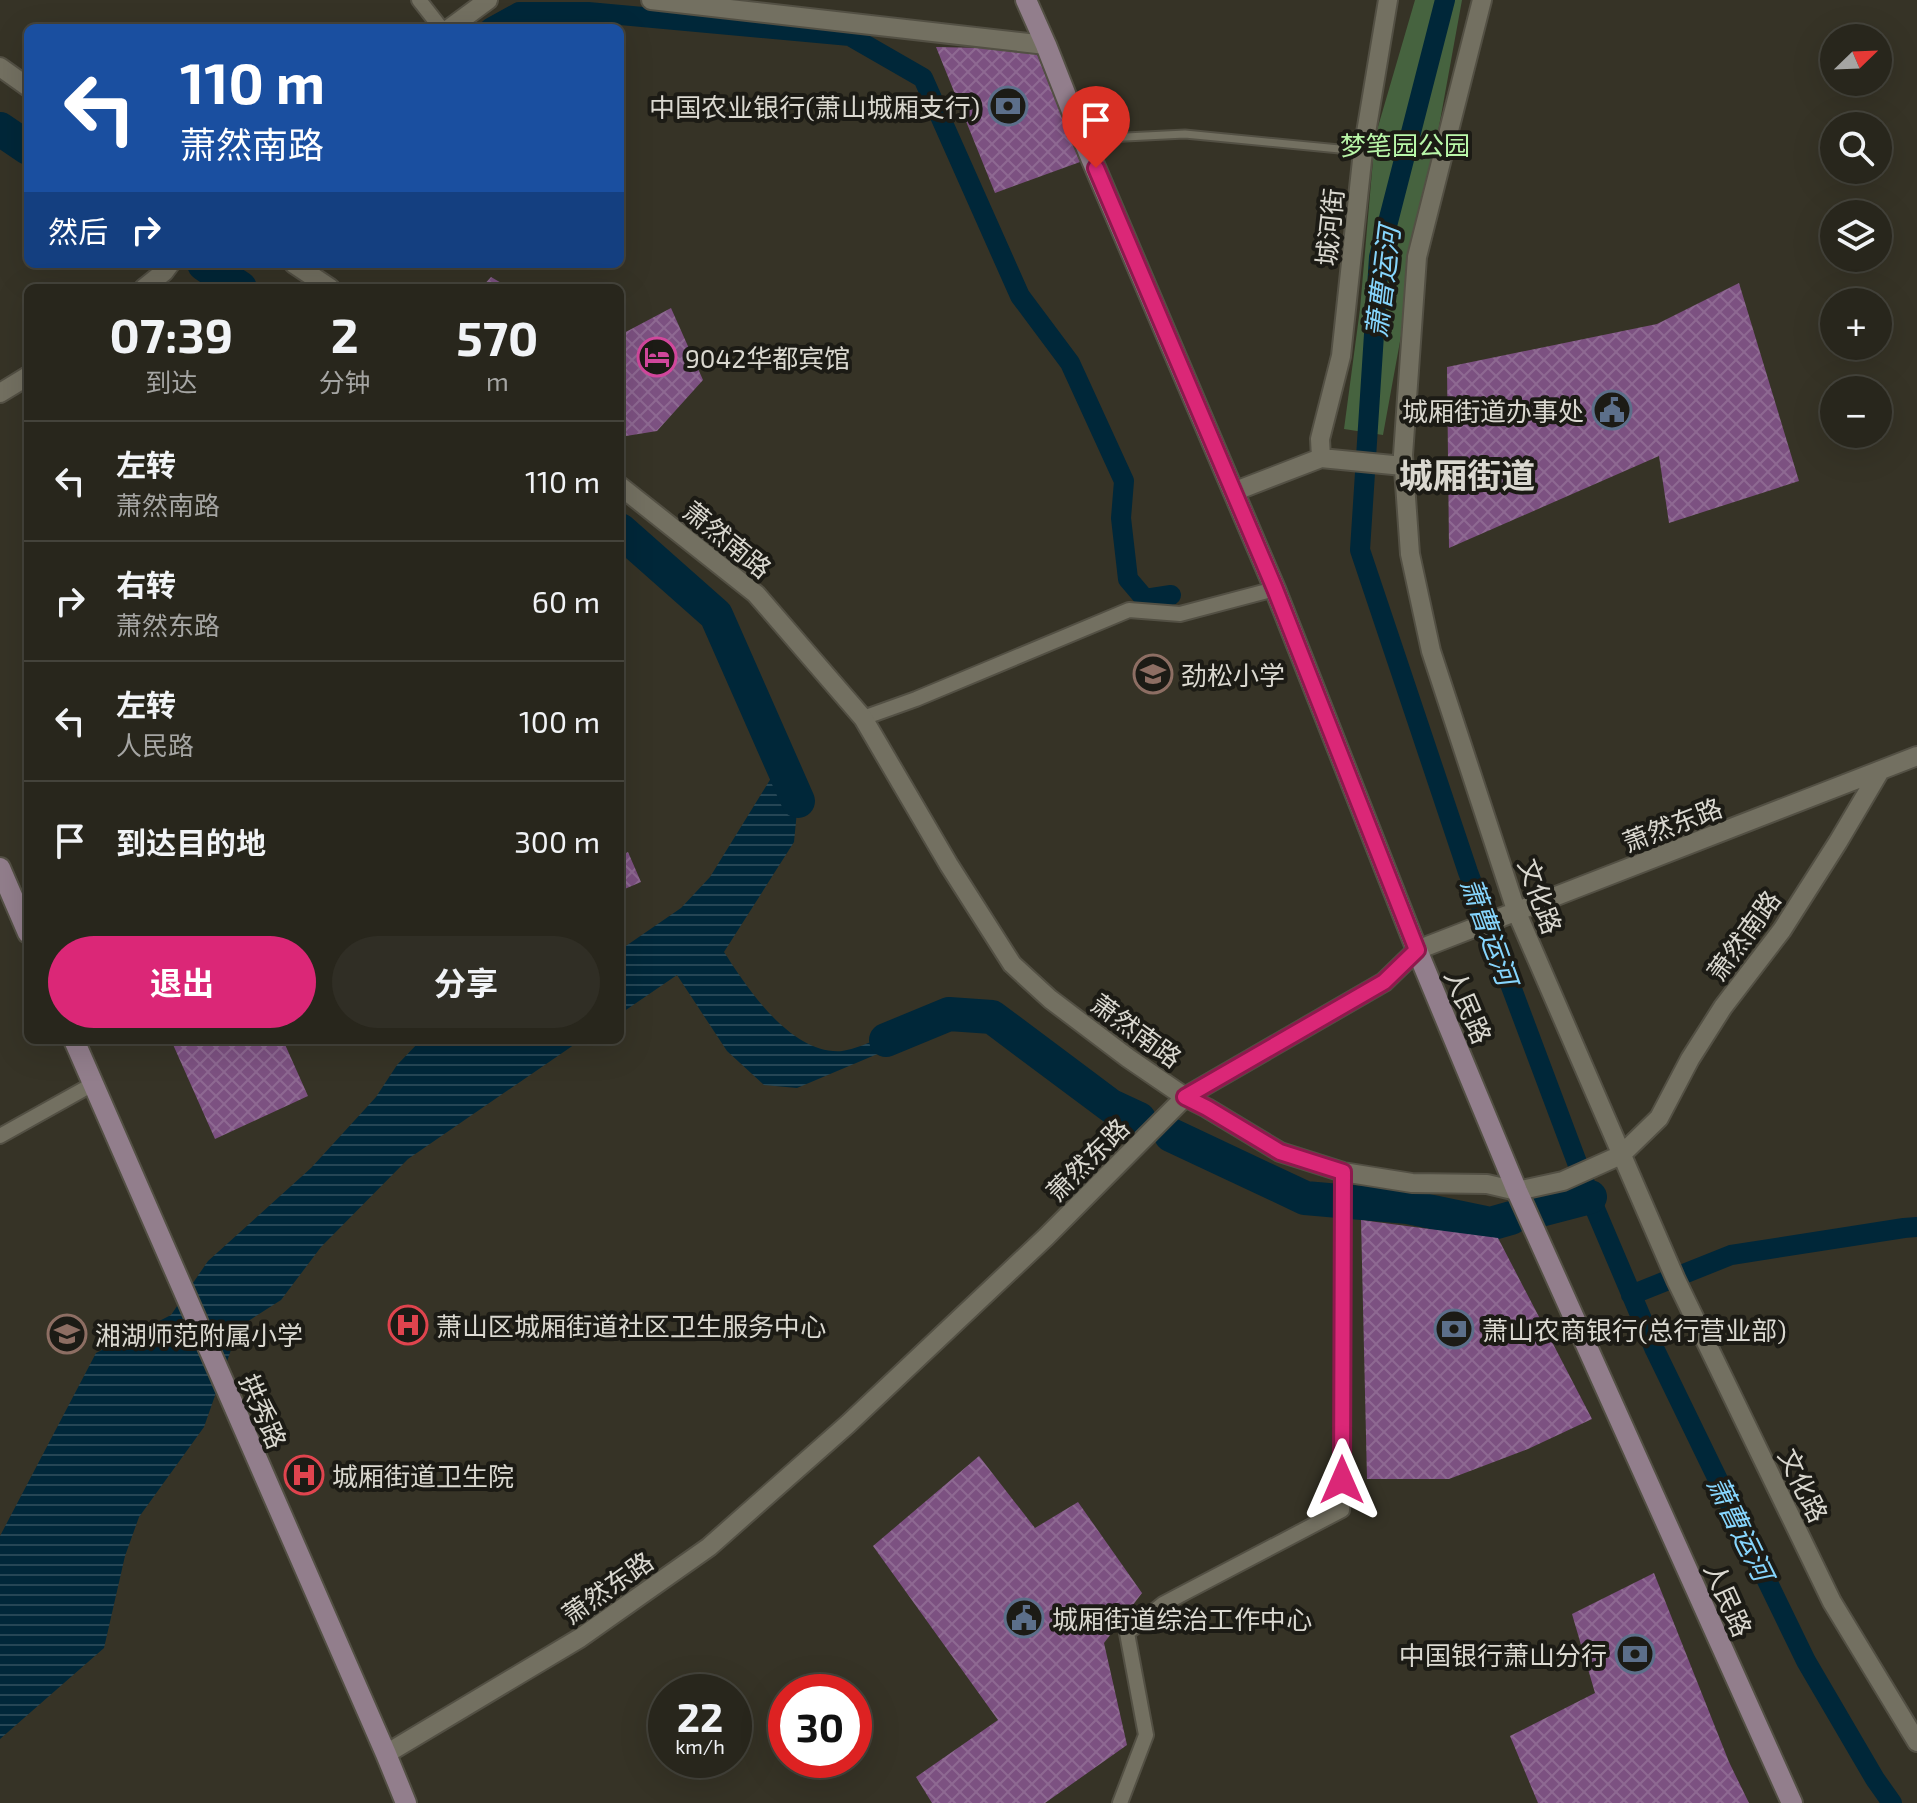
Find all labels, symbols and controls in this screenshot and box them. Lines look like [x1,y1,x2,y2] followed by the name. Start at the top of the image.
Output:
[1820,24,1892,96] north arrow
[1820,24,1892,448] map controls
[180,48,325,115] text: 110 m
[48,56,152,160] icon: left
[987,85,1029,127] bank icon: 中国农业银行(萧山城厢支行)
[1062,86,1130,168] pin
[649,91,980,122] place label: 中国农业银行(萧山城厢支行)
[1074,98,1118,142] icon: arrive
[1820,112,1892,184] button: search
[180,122,324,165] text: 萧然南路
[1340,129,1470,160] park label: 梦笔园公园
[1310,187,1348,267] street label: 城河街
[1820,200,1892,272] button: layers
[124,208,168,252] icon: right
[48,213,108,249] text: 然后
[1358,219,1406,340] water label: 萧曹运河
[1820,288,1892,360] button: +
[110,305,233,363] text: 07:39
[331,305,359,363] text: 2
[456,308,538,366] text: 570
[636,336,678,378] hotel icon: 9042华都宾馆
[685,342,850,373] place label: 9042华都宾馆
[486,365,509,396] text: m
[145,366,197,397] text: 到达
[319,366,371,397] text: 分钟
[1820,376,1892,448] button: −
[1591,389,1633,431] public building icon: 城厢街道办事处
[1402,395,1584,426] place label: 城厢街道办事处
[116,446,176,482] text: 左转
[1399,454,1535,495] district label: 城厢街道
[48,459,92,503] icon: left
[525,463,600,499] text: 110 m
[116,489,220,520] text: 萧然南路
[678,494,778,584] street label: 萧然南路
[116,566,176,602] text: 右转
[48,579,92,623] icon: right
[532,583,600,619] text: 60 m
[116,609,220,640] text: 萧然东路
[1132,653,1174,695] school or university icon: 劲松小学
[1181,659,1285,690] place label: 劲松小学
[116,686,176,722] text: 左转
[48,699,92,743] icon: left
[519,703,600,739] text: 100 m
[116,729,194,760] text: 人民路
[1618,791,1726,857] street label: 萧然东路
[48,819,92,863] icon: arrive
[514,823,600,859] text: 300 m
[116,824,266,860] text: 到达目的地
[1513,854,1569,938] street label: 文化路
[1455,873,1527,994] water label: 萧曹运河
[1700,884,1786,986] street label: 萧然南路
[48,936,316,1028] button: 退出
[332,936,600,1028] button: 分享
[1439,964,1499,1048] street label: 人民路
[1086,987,1188,1073] street label: 萧然南路
[1039,1111,1135,1207] street label: 萧然东路
[387,1304,429,1346] hospital icon: 萧山区城厢街道社区卫生服务中心
[1433,1308,1475,1350] bank icon: 萧山农商银行(总行营业部)
[436,1310,826,1341] place label: 萧山区城厢街道社区卫生服务中心
[46,1313,88,1355] school or university icon: 湘湖师范附属小学
[1482,1314,1787,1345] place label: 萧山农商银行(总行营业部)
[95,1319,303,1350] place label: 湘湖师范附属小学
[234,1369,294,1453] street label: 拱秀路
[1300,1438,1384,1522] position arrow
[1773,1443,1835,1527] street label: 文化路
[283,1454,325,1496] hospital icon: 城厢街道卫生院
[332,1460,514,1491] place label: 城厢街道卫生院
[1701,1470,1783,1590] water label: 萧曹运河
[556,1544,658,1630] street label: 萧然东路
[1699,1557,1759,1641] street label: 人民路
[1003,1597,1045,1639] public building icon: 城厢街道综治工作中心
[1052,1603,1312,1634] place label: 城厢街道综治工作中心
[1614,1633,1656,1675] bank icon: 中国银行萧山分行
[1399,1639,1607,1670] place label: 中国银行萧山分行
[768,1674,872,1778] speed limit sign: 30
[677,1692,723,1740] text: 22
[675,1734,725,1758] text: km/h

